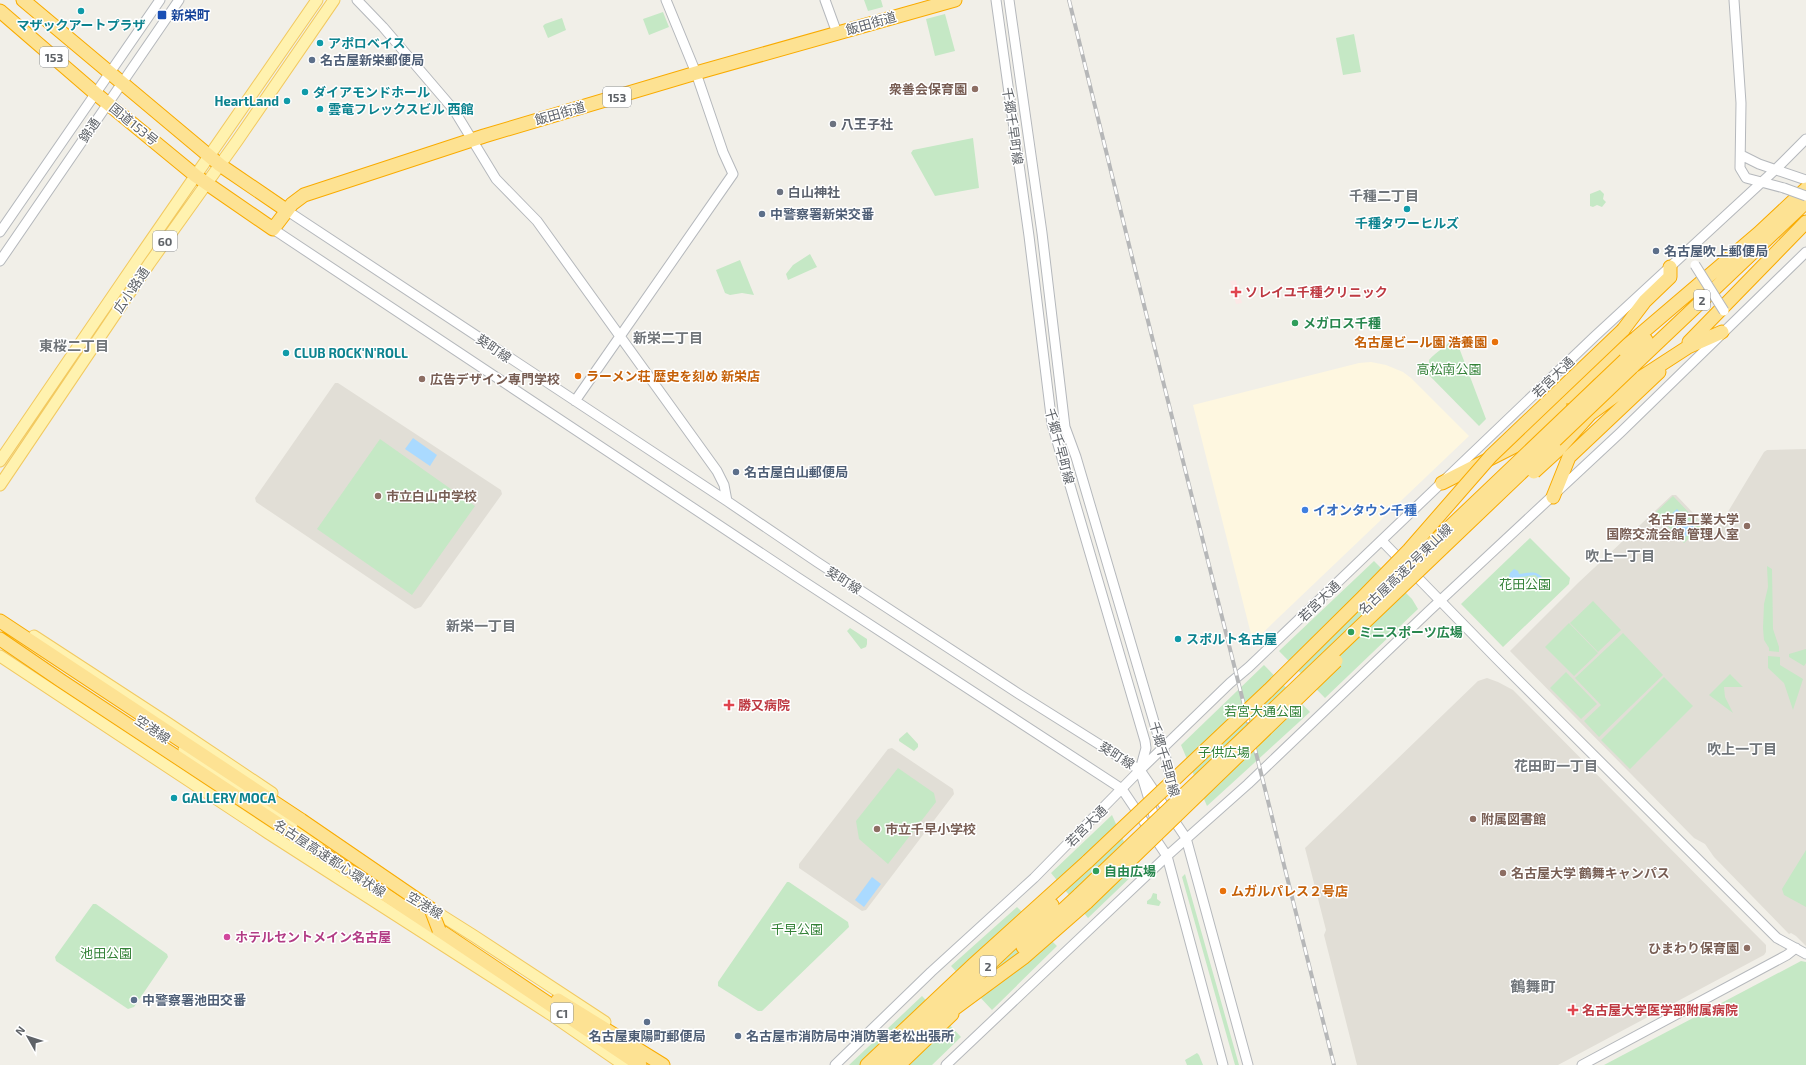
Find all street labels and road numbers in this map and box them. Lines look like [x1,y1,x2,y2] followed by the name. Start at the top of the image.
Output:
[844,8,898,38] street label: 飯田街道
[40,47,68,67] road number: 153
[1000,86,1026,166] street label: 千郷千早町線
[603,87,631,107] road number: 153
[533,98,587,128] street label: 飯田街道
[106,99,162,149] street label: 国道153号
[75,115,103,145] street label: 錦通
[153,231,177,251] road number: 60
[110,264,152,316] street label: 広小路通
[1694,290,1710,310] road number: 2
[473,330,515,366] street label: 葵町線
[1529,353,1577,401] street label: 若宮大通
[1042,406,1078,486] street label: 千郷千早町線
[1355,520,1455,618] street label: 名古屋高速2号東山線
[823,563,865,597] street label: 葵町線
[1295,577,1343,625] street label: 若宮大通
[132,711,174,747] street label: 空港線
[1147,719,1183,799] street label: 千郷千早町線
[1096,738,1138,772] street label: 葵町線
[1062,802,1110,850] street label: 若宮大通
[271,816,389,900] street label: 名古屋高速都心環状線
[404,888,446,922] street label: 空港線
[980,956,996,976] road number: 2
[551,1003,573,1023] road number: C1

